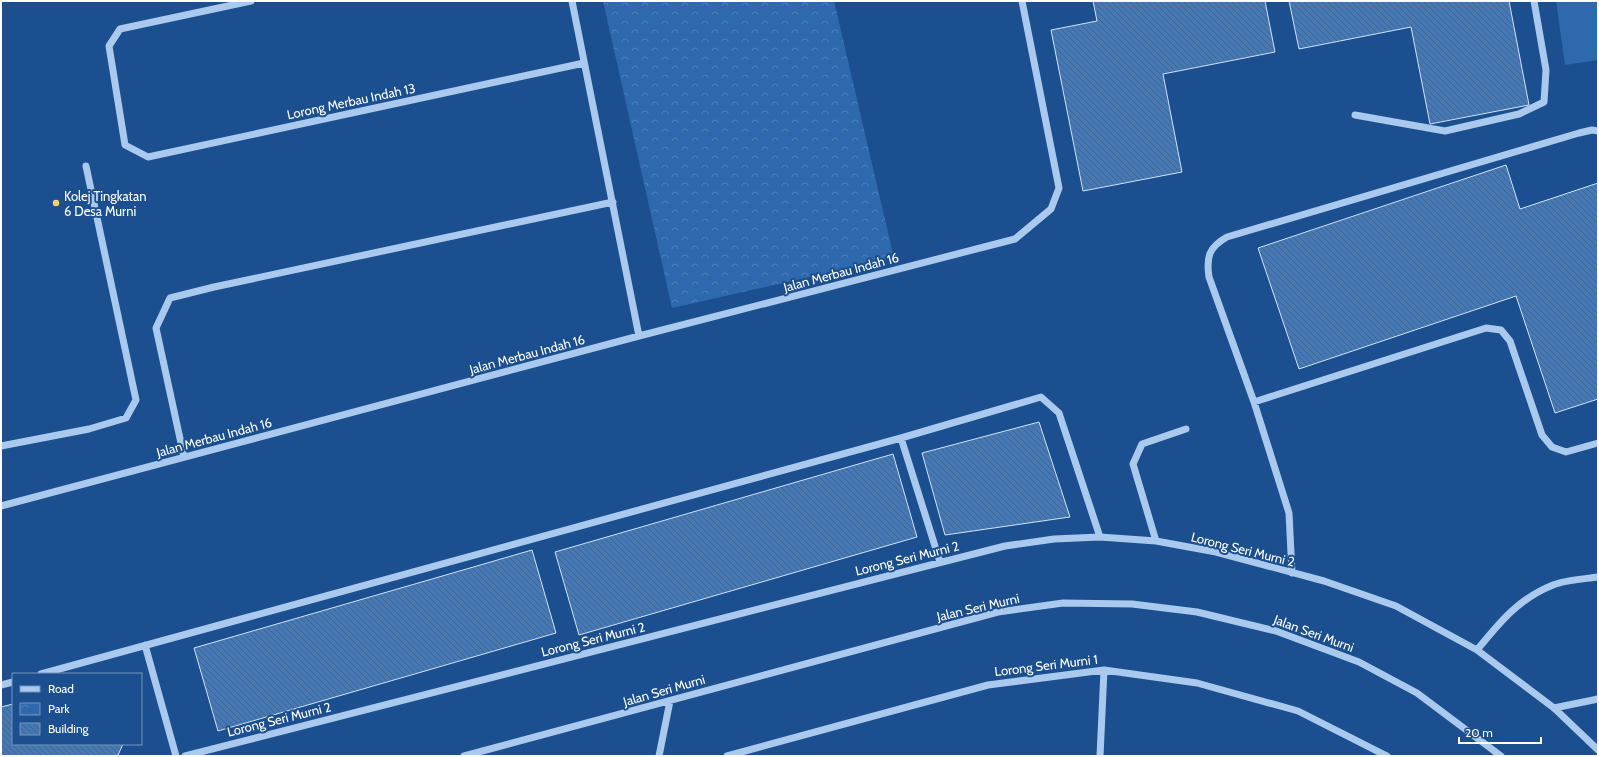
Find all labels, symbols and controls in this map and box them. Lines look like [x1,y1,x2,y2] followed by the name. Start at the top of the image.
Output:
[285,80,417,122] street label: Lorong Merbau Indah 13
[64,188,146,219] place label: Kolej Tingkatan 6 Desa Murni
[51,198,61,208] marker: Kolej Tingkatan 6 Desa Murni
[781,249,900,295] street label: Jalan Merbau Indah 16
[467,331,586,377] street label: Jalan Merbau Indah 16
[154,414,273,460] street label: Jalan Merbau Indah 16
[1189,528,1297,570] street label: Lorong Seri Murni 2
[853,537,961,579] street label: Lorong Seri Murni 2
[934,590,1021,625] street label: Jalan Seri Murni
[1271,611,1356,655] street label: Jalan Seri Murni
[539,618,647,660] street label: Lorong Seri Murni 2
[993,651,1099,679] street label: Lorong Seri Murni 1
[620,671,707,710] street label: Jalan Seri Murni
[12,673,142,745] legend
[48,681,74,696] text: Road
[225,698,333,740] street label: Lorong Seri Murni 2
[48,701,70,716] text: Park
[1459,719,1541,745] scale bar
[48,721,90,736] text: Building
[1465,725,1493,740] text: 20 m

